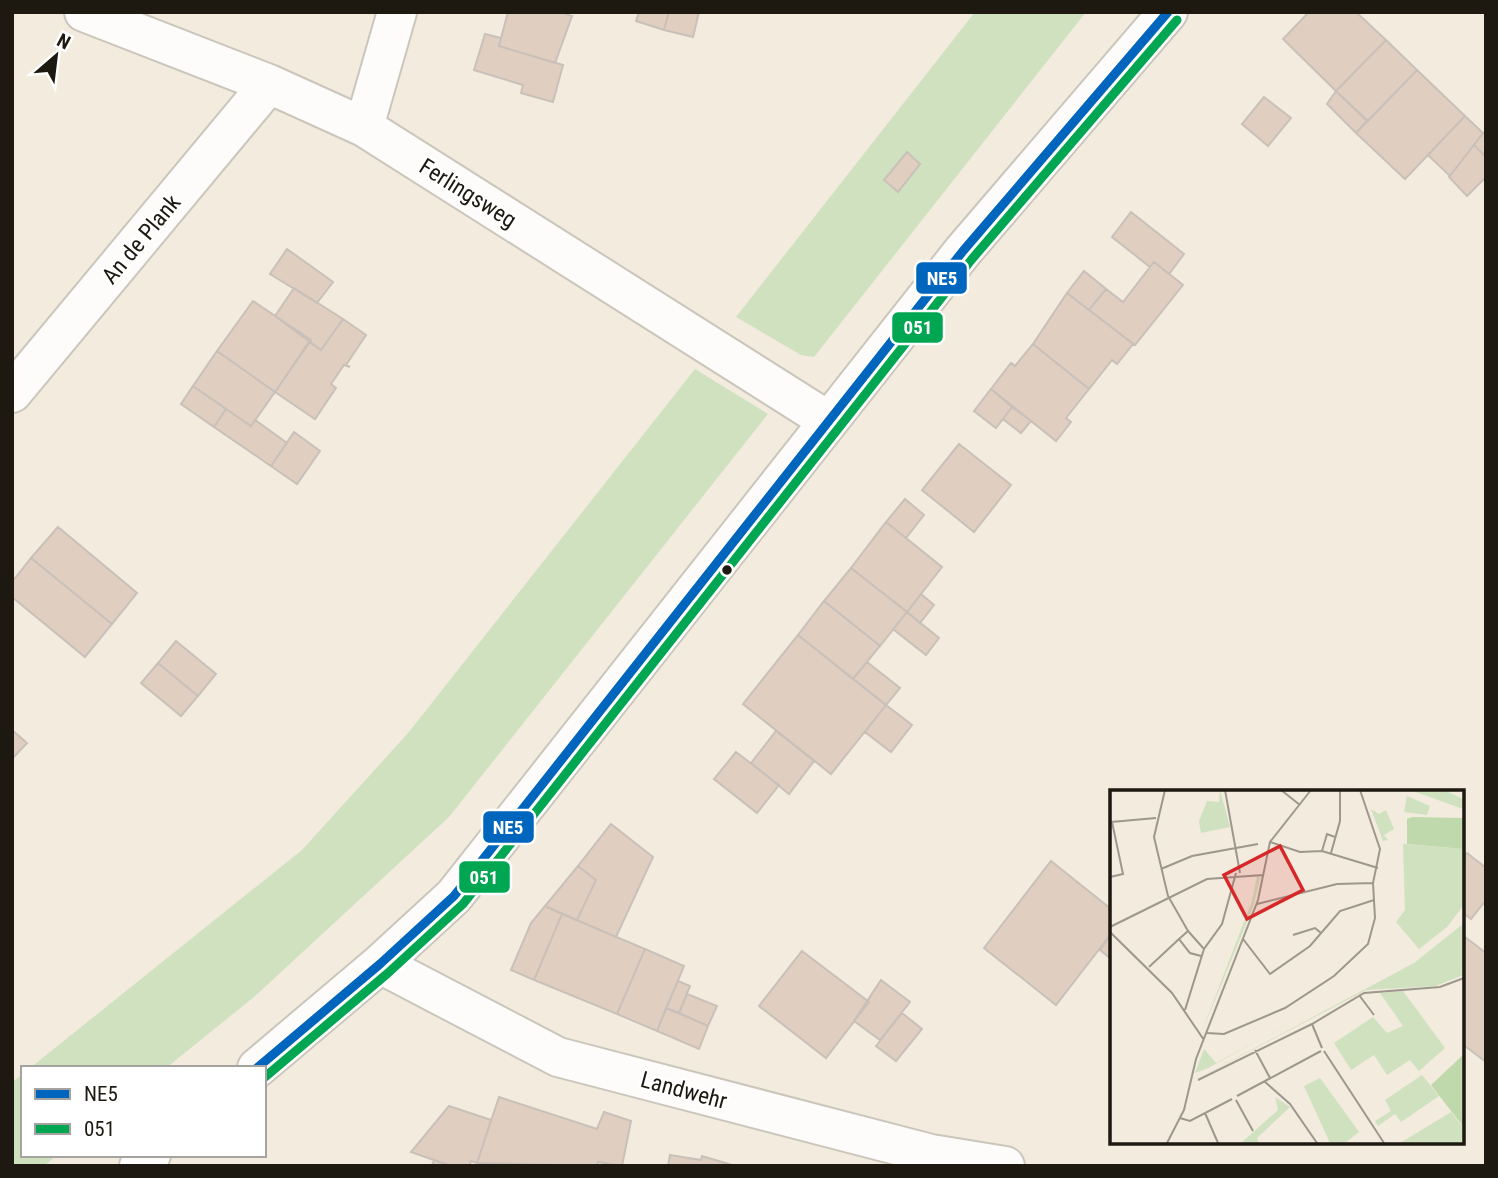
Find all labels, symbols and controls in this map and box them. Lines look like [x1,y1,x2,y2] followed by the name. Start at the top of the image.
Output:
[21,21,91,91] north arrow
[53,29,74,54] text: N
[414,153,521,234] street label: Ferlingsweg
[96,189,187,289] street label: An de Plank
[915,261,968,295] line badge: NE5
[927,267,957,290] text: NE5
[891,311,944,344] line badge: 051
[904,316,932,339] text: 051
[720,563,734,577] unlabelled marker
[1110,790,1463,1143] inset map
[482,810,535,844] line badge: NE5
[493,816,523,839] text: NE5
[458,860,511,894] line badge: 051
[470,866,498,889] text: 051
[21,1066,266,1157] legend
[638,1066,730,1115] street label: Landwehr
[84,1082,118,1106] text: NE5
[84,1117,115,1141] text: 051

